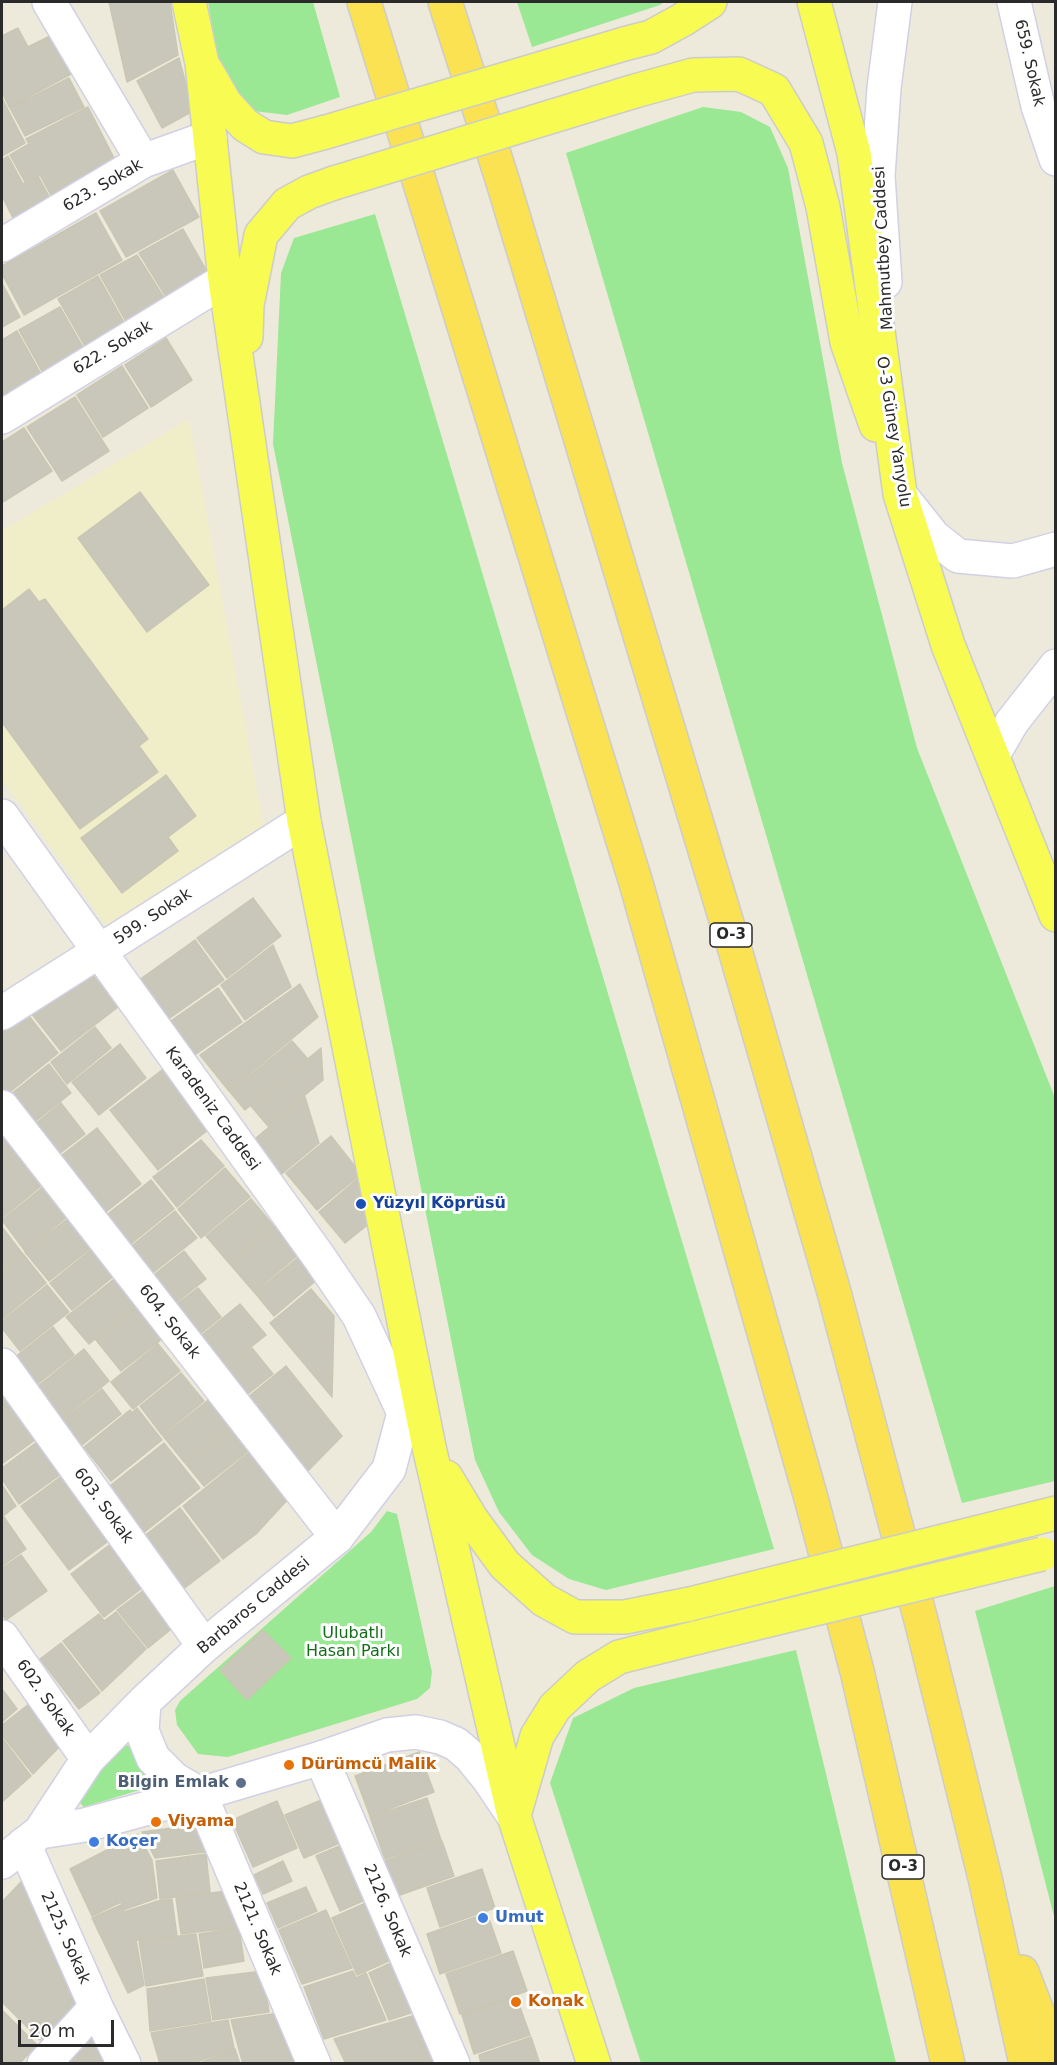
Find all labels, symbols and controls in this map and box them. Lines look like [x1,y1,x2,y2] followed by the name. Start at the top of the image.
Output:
[1010,18,1048,108] street label: 659. Sokak
[60,156,146,216] street label: 623. Sokak
[870,166,898,330] street label: Mahmutbey Caddesi
[70,317,156,379] street label: 622. Sokak
[872,355,914,509] street label: O-3 Güney Yanyolu
[111,885,195,949] street label: 599. Sokak
[710,923,752,947] road number: O-3
[161,1043,263,1175] street label: Karadeniz Caddesi
[373,1194,506,1214] place label: Yüzyıl Köprüsü
[354,1197,368,1211] marker: Yüzyıl Köprüsü
[134,1281,204,1363] street label: 604. Sokak
[69,1464,137,1548] street label: 603. Sokak
[194,1553,314,1659] street label: Barbaros Caddesi
[306,1624,400,1662] park label: Ulubatlı Hasan Parkı
[12,1656,78,1740] street label: 602. Sokak
[301,1755,436,1775] place label: Dürümcü Malik
[282,1758,296,1772] marker: Dürümcü Malik
[117,1773,229,1793] place label: Bilgin Emlak
[234,1776,248,1790] marker: Bilgin Emlak
[168,1812,234,1832] place label: Viyama
[149,1815,163,1829] marker: Viyama
[106,1832,157,1852] place label: Koçer
[87,1835,101,1849] marker: Koçer
[882,1855,924,1879] road number: O-3
[359,1862,415,1960] street label: 2126. Sokak
[229,1880,285,1978] street label: 2121. Sokak
[36,1889,94,1987] street label: 2125. Sokak
[495,1908,544,1928] place label: Umut
[476,1911,490,1925] marker: Umut
[528,1992,584,2012] place label: Konak
[509,1995,523,2009] marker: Konak
[21,2008,117,2046] scale bar
[29,2020,75,2041] text: 20 m

